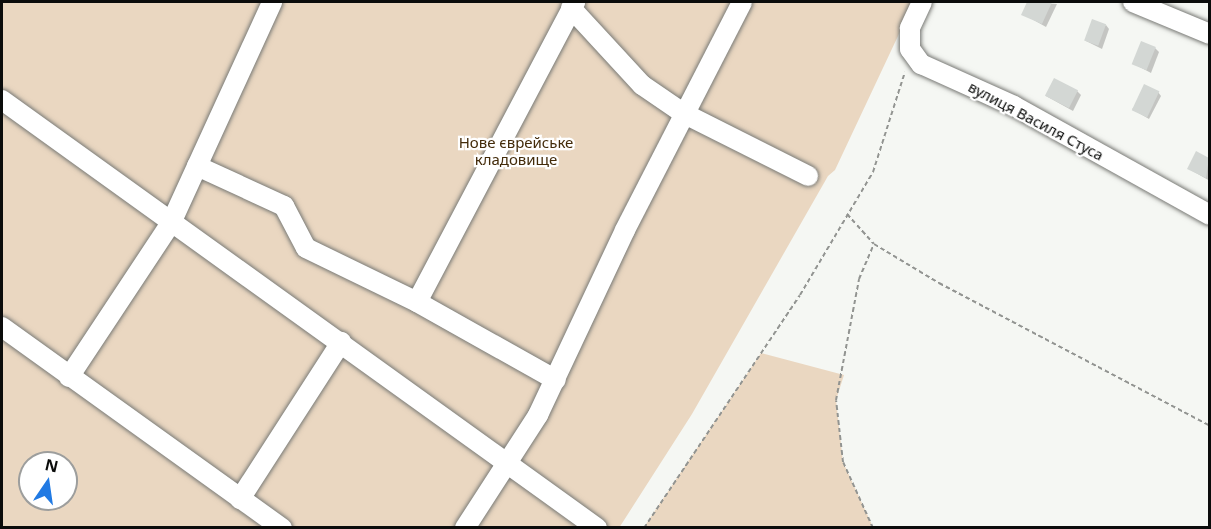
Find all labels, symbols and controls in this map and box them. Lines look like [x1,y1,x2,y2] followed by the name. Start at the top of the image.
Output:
[965,78,1107,164] street label: вулиця Василя Стуса
[459,133,573,168] park label: Нове єврейське кладовище
[18,451,78,511] north arrow
[43,453,60,478] text: N

